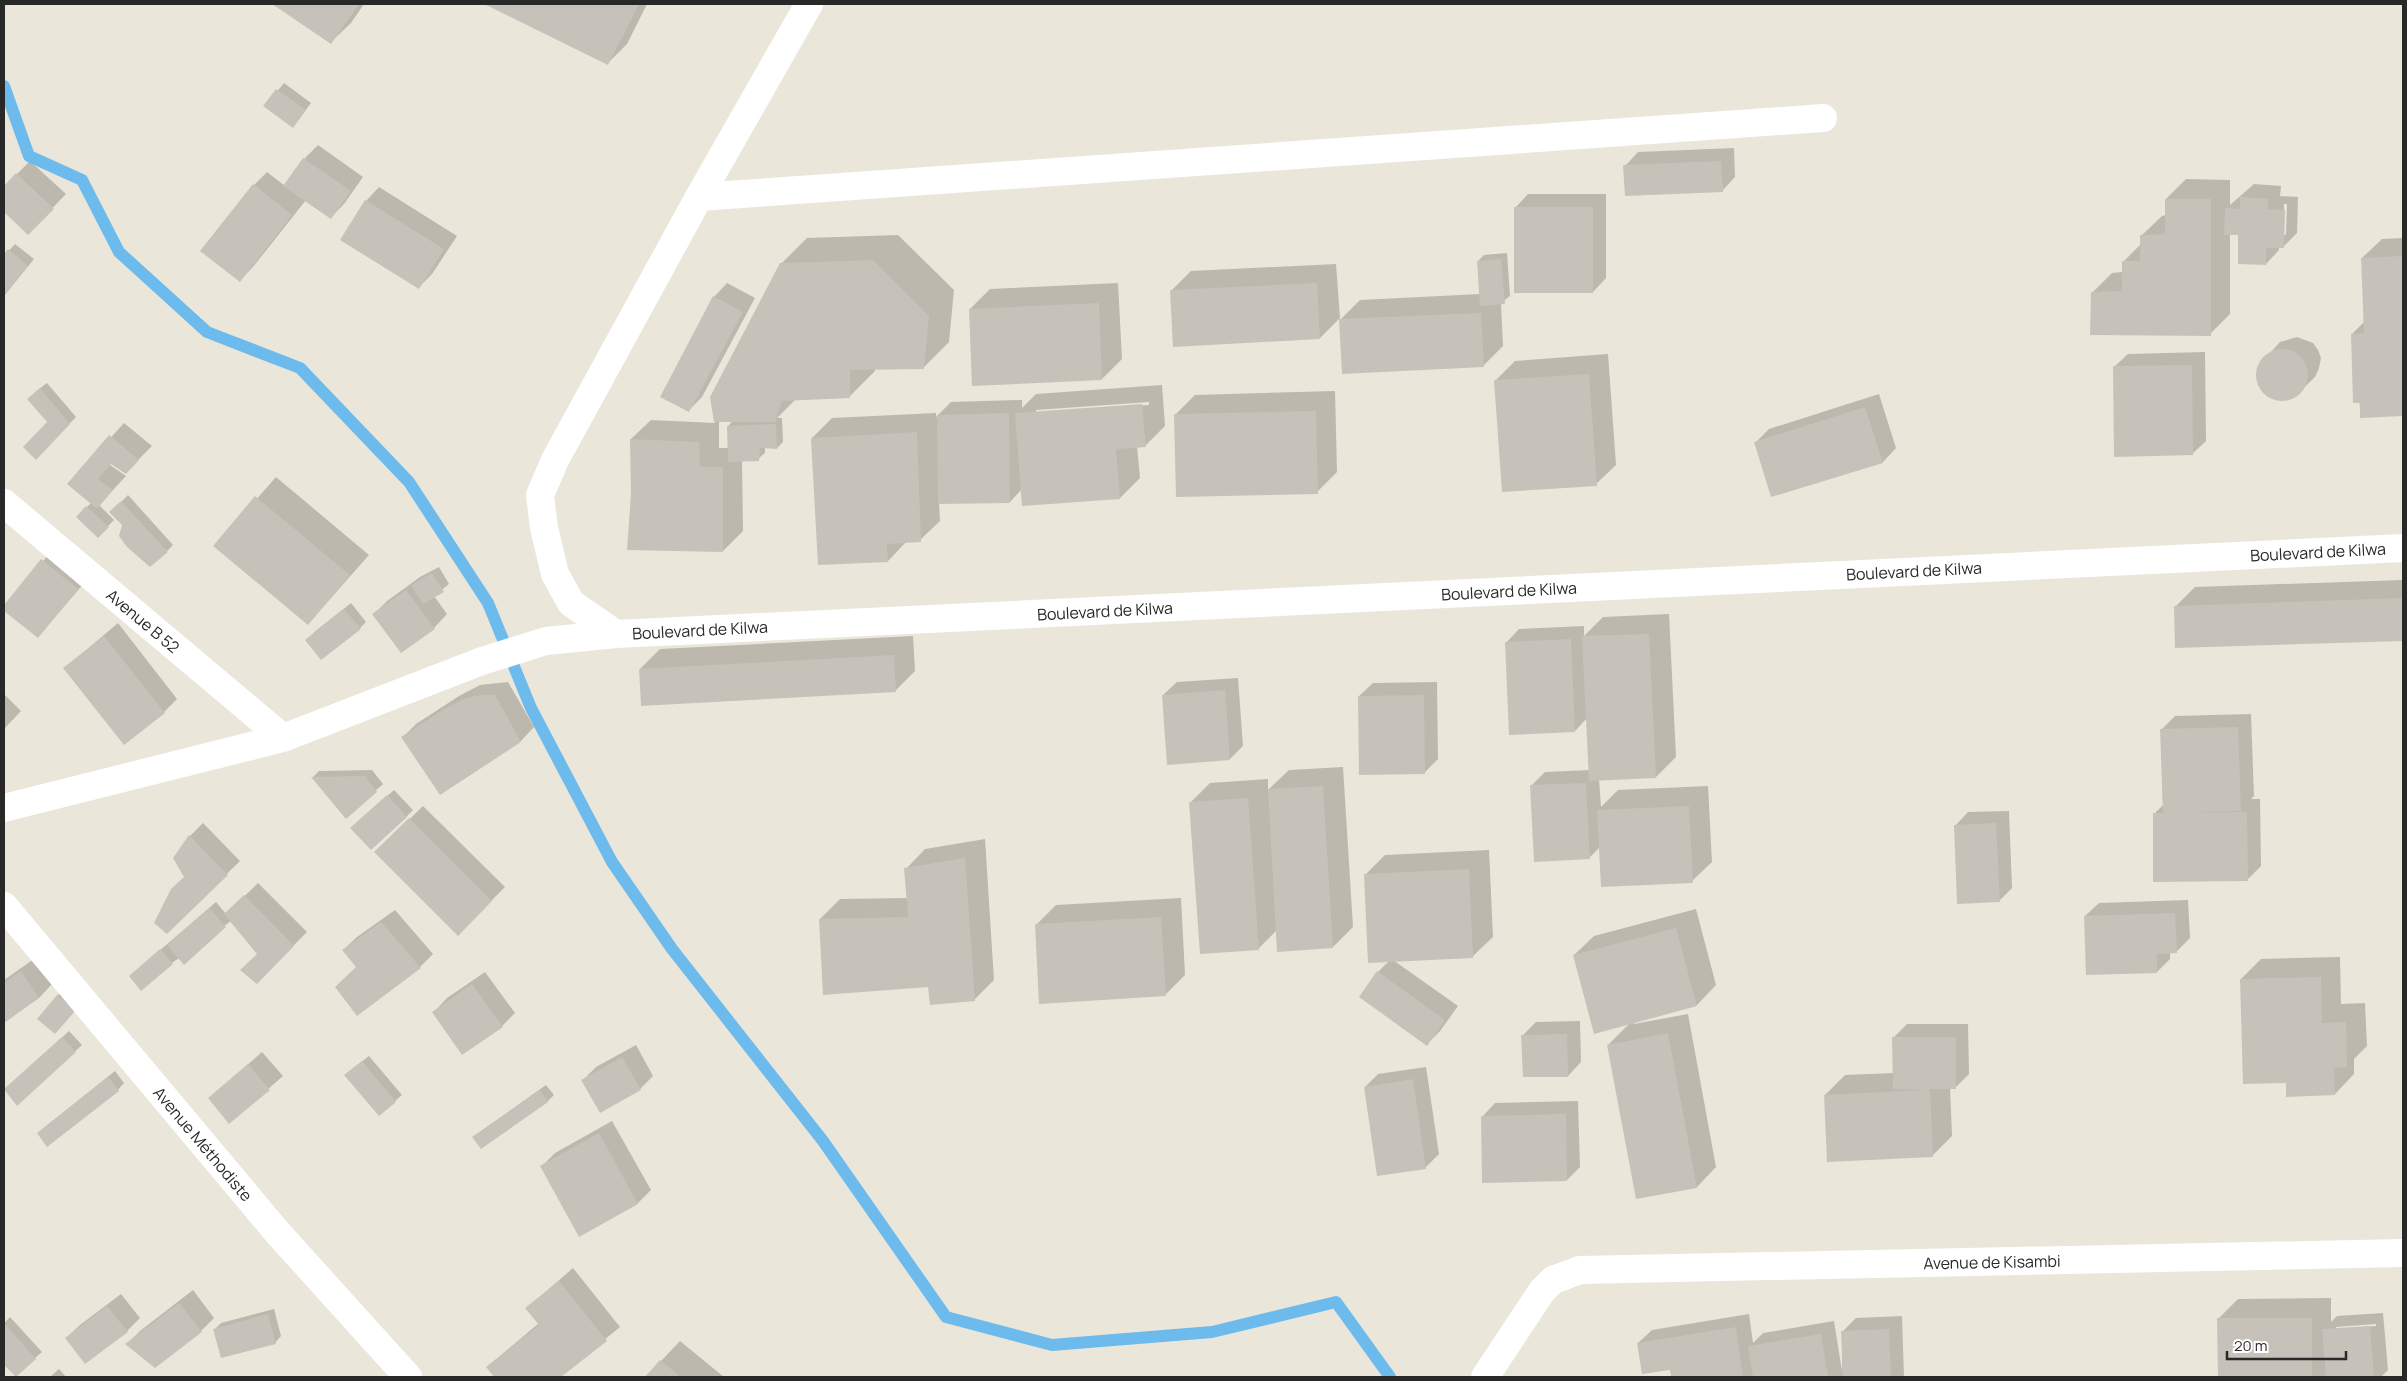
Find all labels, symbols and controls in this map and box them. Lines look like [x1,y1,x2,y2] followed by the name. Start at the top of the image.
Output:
[2249,537,2387,567] street label: Boulevard de Kilwa
[1845,556,1983,586] street label: Boulevard de Kilwa
[1440,576,1578,606] street label: Boulevard de Kilwa
[102,584,184,658] street label: Avenue B 52
[1036,596,1174,626] street label: Boulevard de Kilwa
[631,615,769,645] street label: Boulevard de Kilwa
[149,1082,257,1206] street label: Avenue Méthodiste
[1923,1250,2061,1274] street label: Avenue de Kisambi
[2227,1328,2346,1360] scale bar
[2234,1335,2267,1356] text: 20 m

